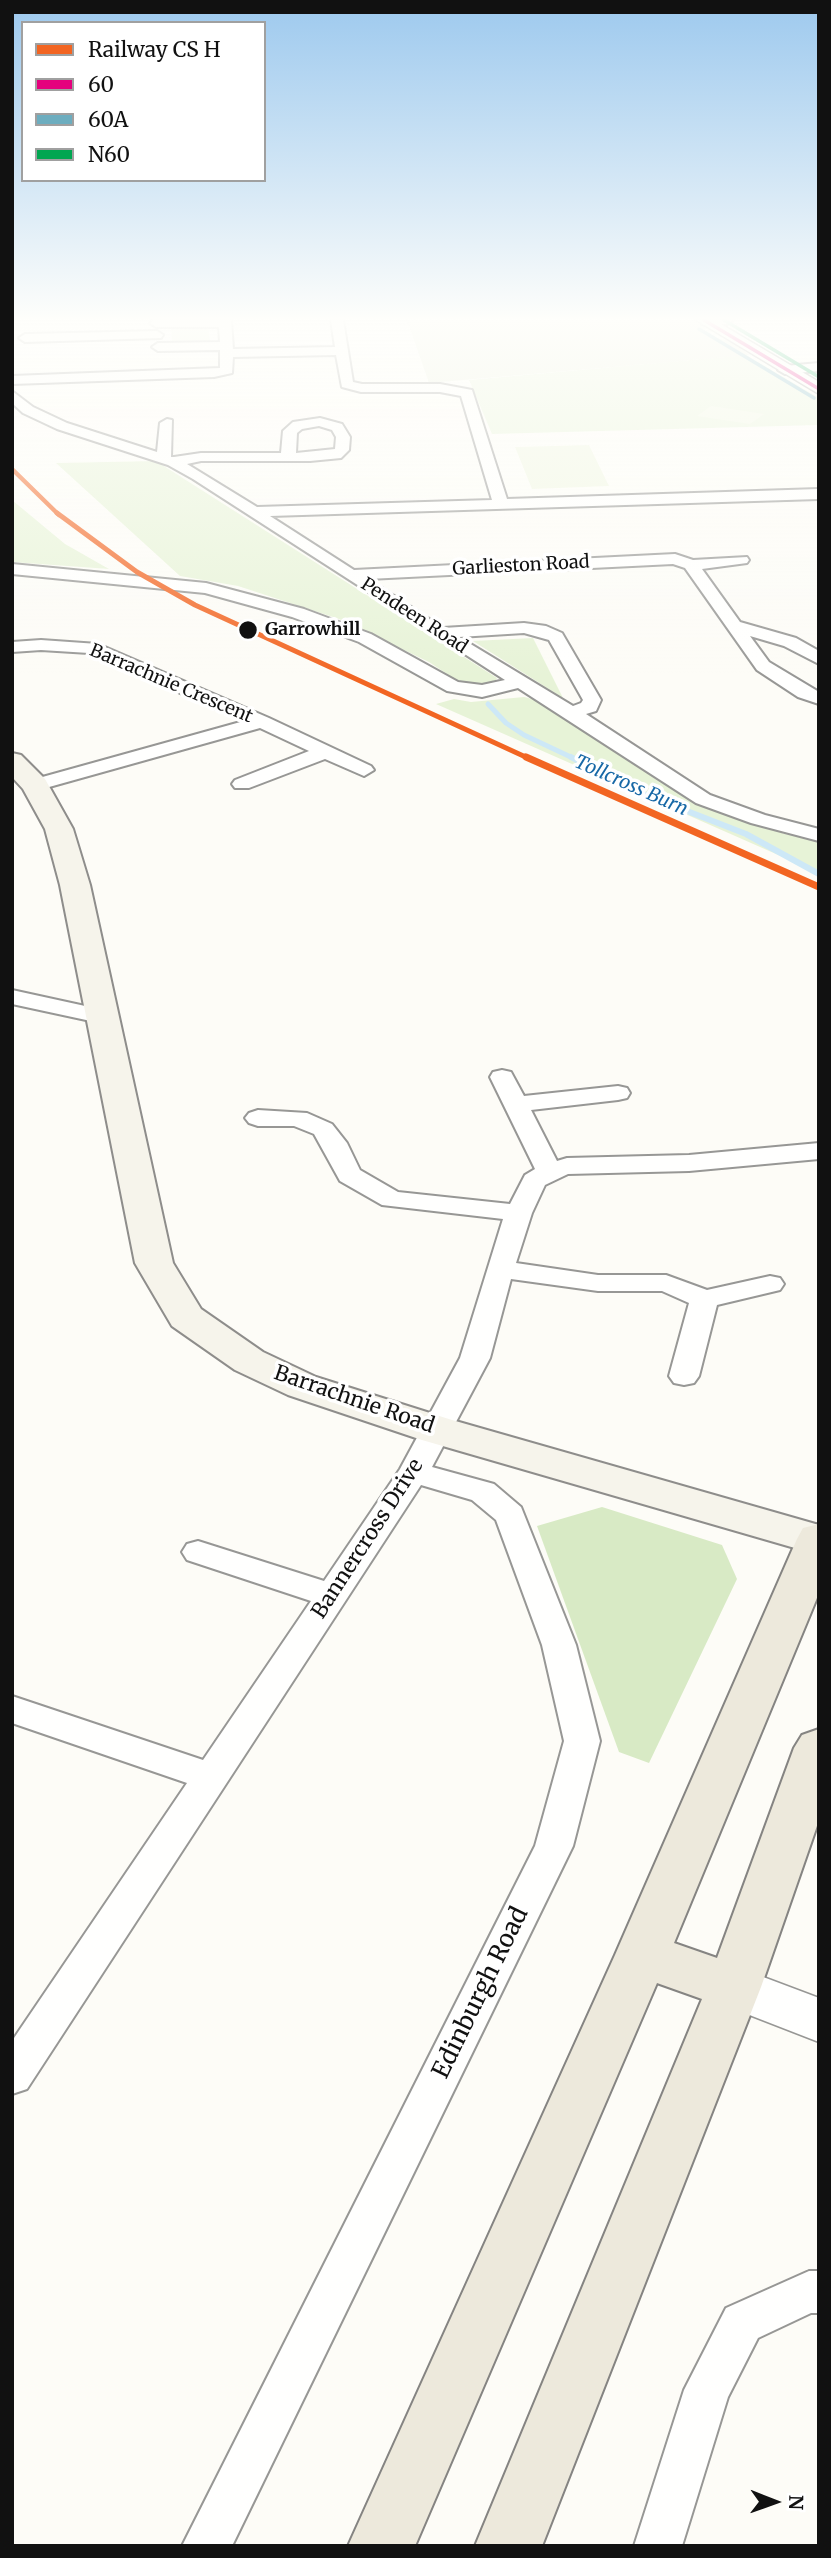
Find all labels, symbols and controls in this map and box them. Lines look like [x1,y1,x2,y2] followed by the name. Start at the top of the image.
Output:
[21,21,266,182] legend
[88,36,221,63] text: Railway CS H
[88,71,114,98] text: 60
[88,106,128,133] text: 60A
[88,141,130,168] text: N60
[452,552,590,580] street label: Garlieston Road
[357,574,471,658] street label: Pendeen Road
[237,619,259,641] marker: Garrowhill
[265,619,360,641] place label: Garrowhill
[86,640,256,728] street label: Barrachnie Crescent
[571,751,691,821] water label: Tollcross Burn
[271,1361,437,1439] street label: Barrachnie Road
[307,1454,429,1624] street label: Bannercross Drive
[427,1903,535,2083] street label: Edinburgh Road
[740,2467,810,2537] north arrow
[784,2495,808,2510] text: N

